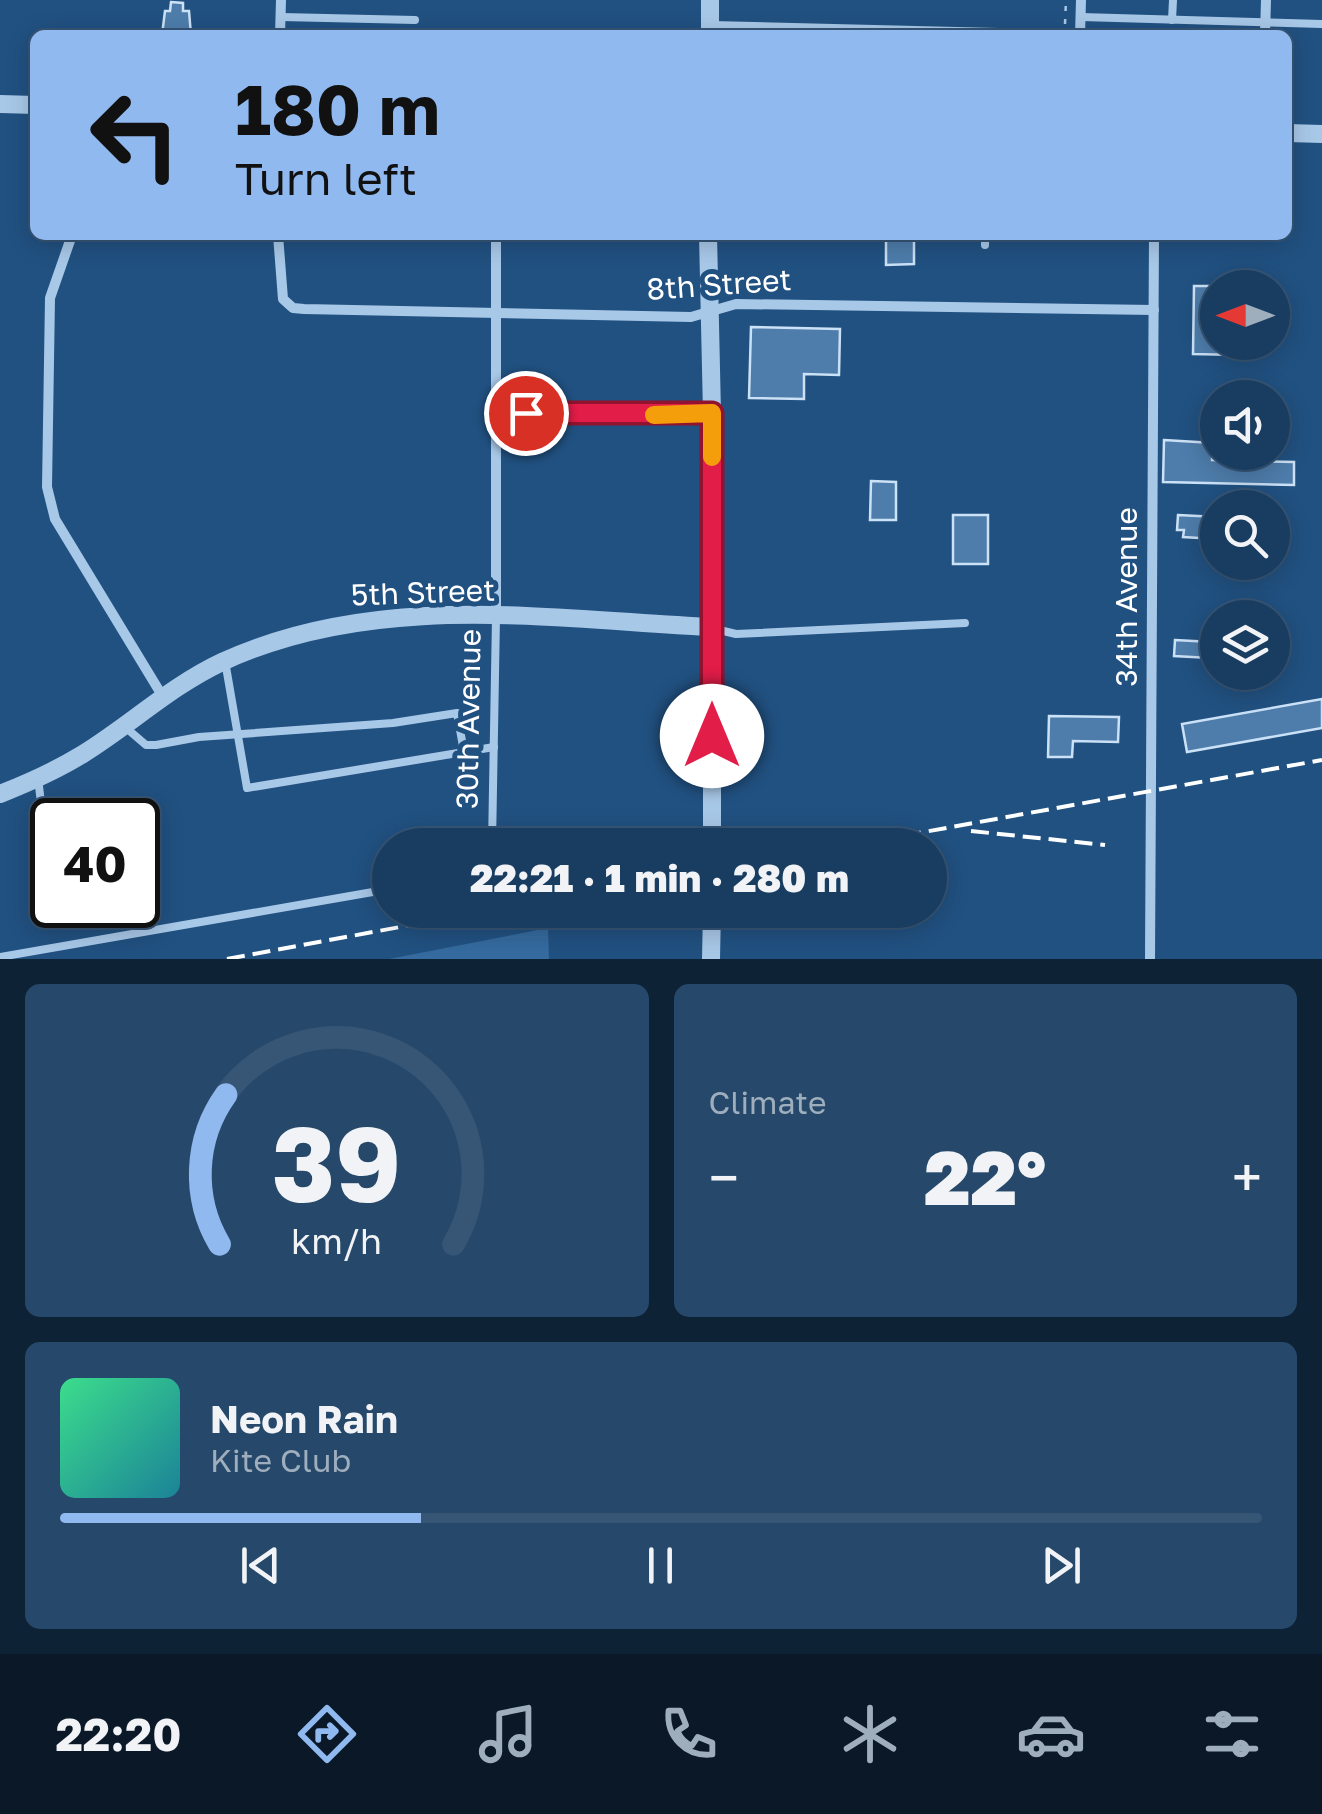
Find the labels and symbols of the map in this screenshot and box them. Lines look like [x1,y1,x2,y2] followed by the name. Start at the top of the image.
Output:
[645,261,793,307] street label: 8th Street
[1200,270,1290,360] north arrow
[484,371,569,456] pin
[1108,507,1144,687] street label: 34th Avenue
[350,571,496,613] street label: 5th Street
[448,629,488,809] street label: 30th Avenue
[660,684,764,788] position arrow
[30,798,160,928] speed limit sign: 40

